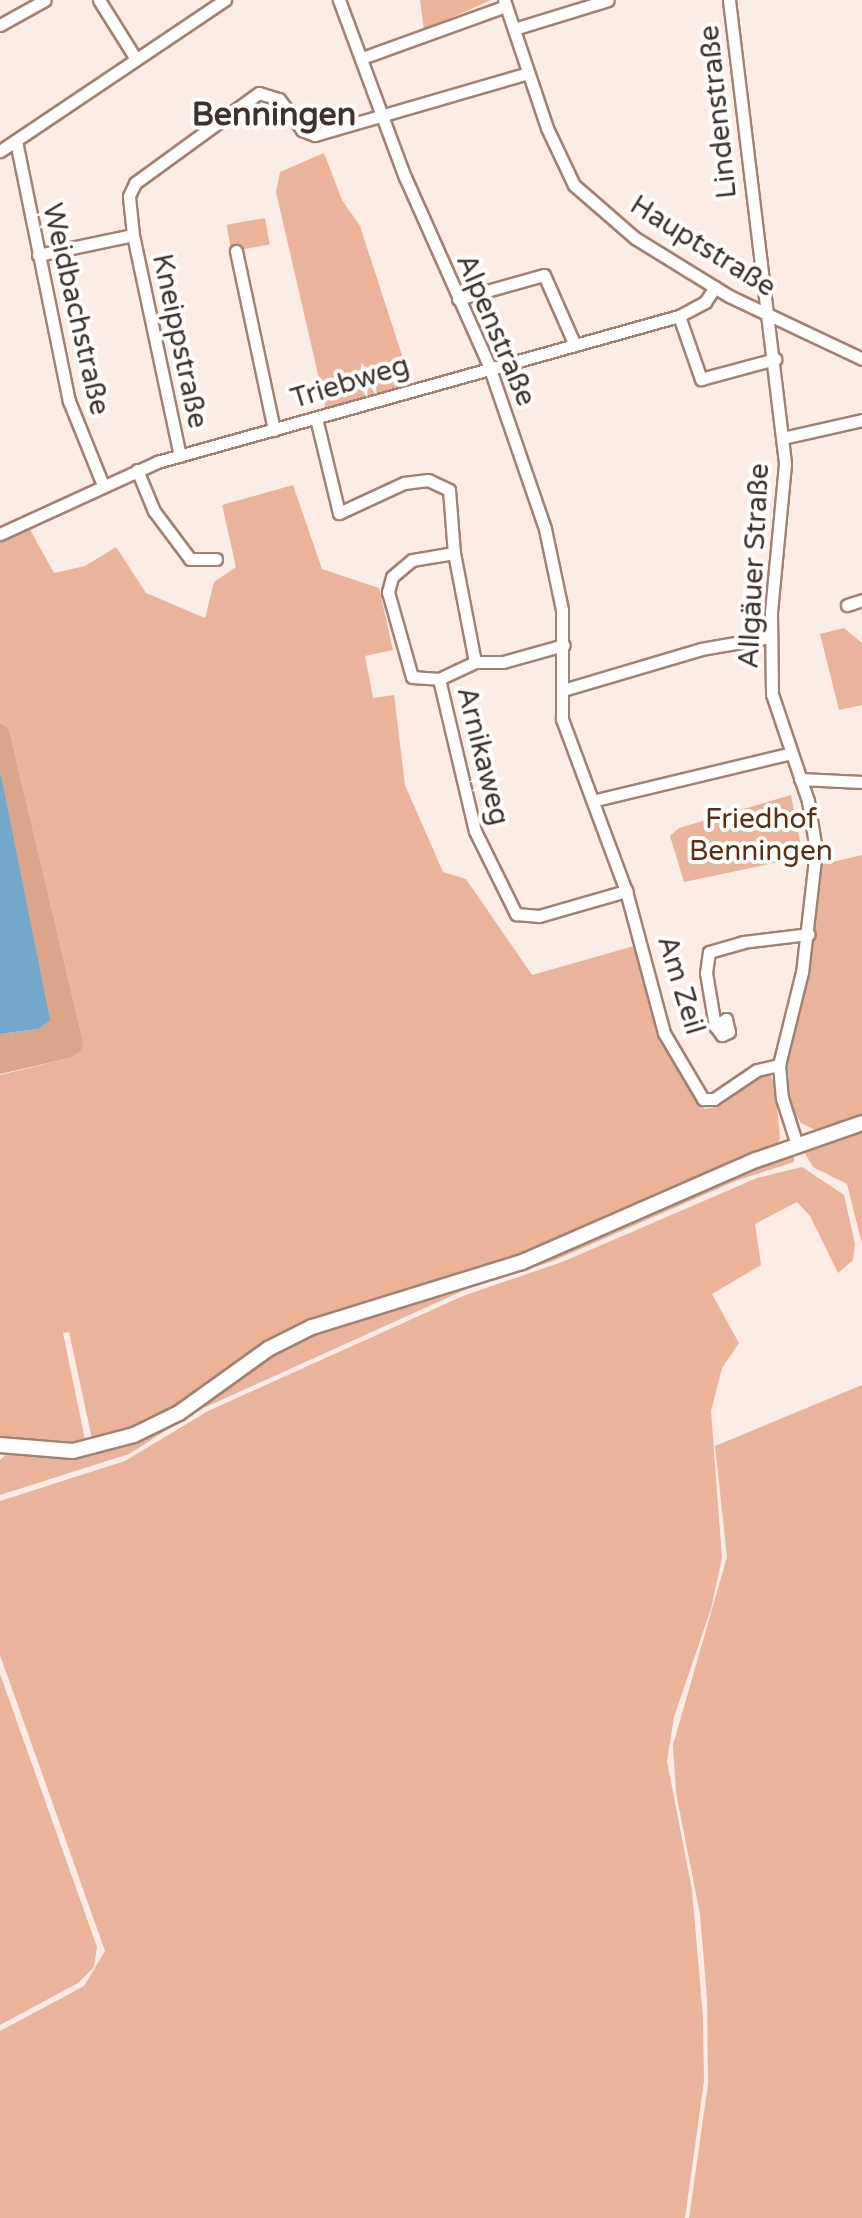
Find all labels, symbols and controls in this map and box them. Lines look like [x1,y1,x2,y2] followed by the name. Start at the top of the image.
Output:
[692,24,744,200] street label: Lindenstraße
[192,96,356,134] district label: Benningen
[624,188,782,304] street label: Hauptstraße
[35,200,117,418] street label: Weidbachstraße
[449,249,543,411] street label: Alpenstraße
[145,251,215,431] street label: Kneippstraße
[287,348,413,416] street label: Triebweg
[732,463,776,669] street label: Allgäuer Straße
[450,683,516,829] street label: Arnikaweg
[689,802,833,868] park label: Friedhof Benningen
[650,932,712,1038] street label: Am Zeil

